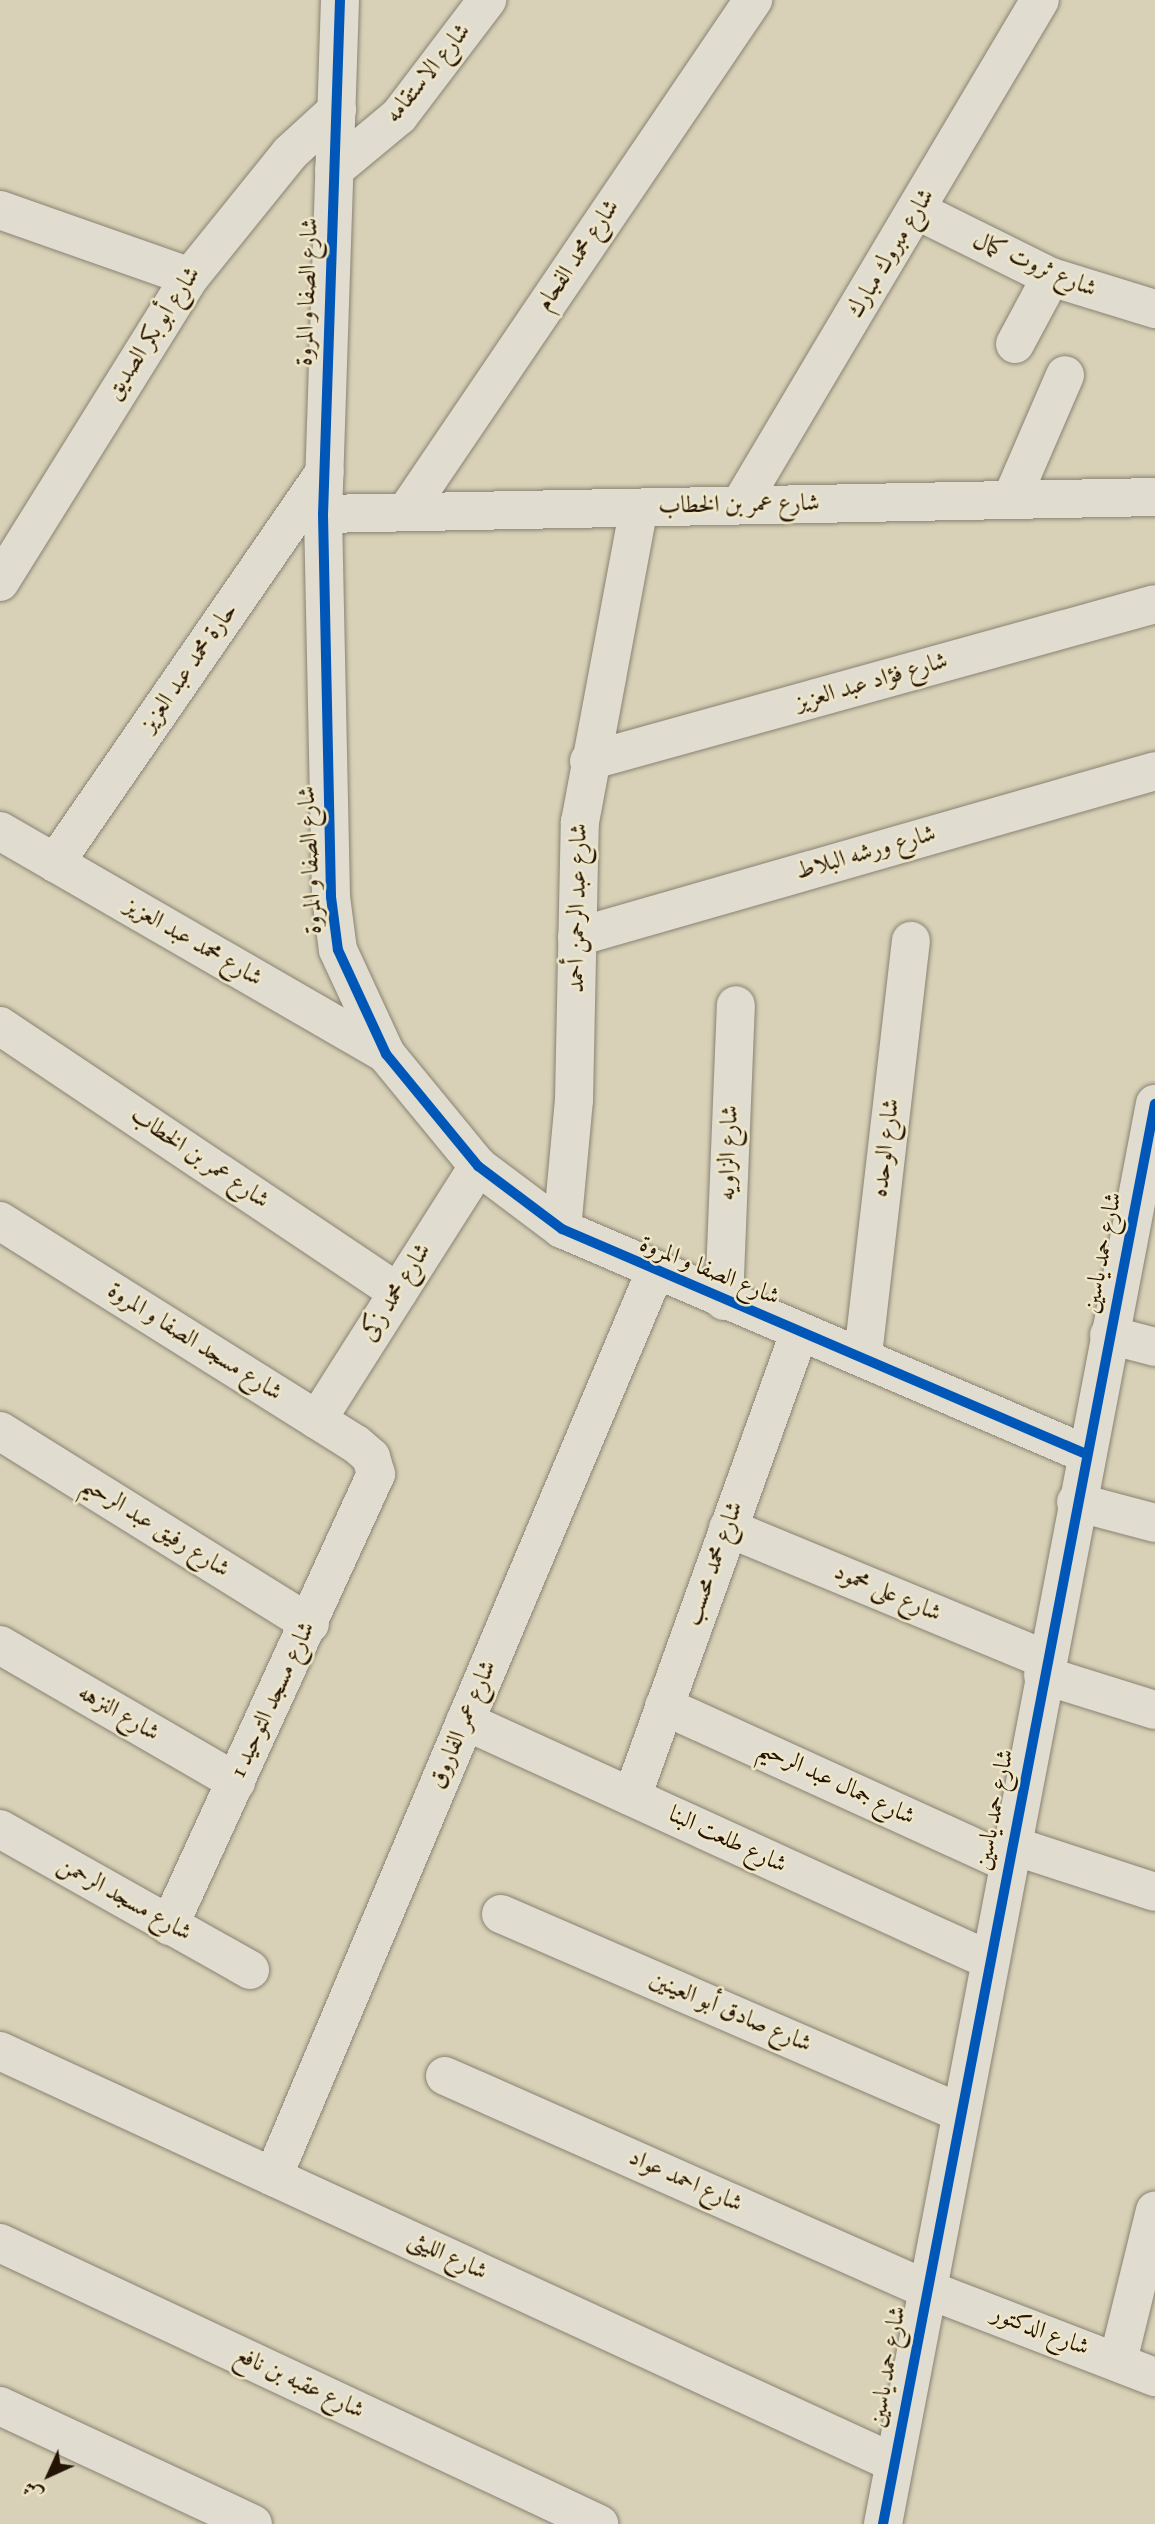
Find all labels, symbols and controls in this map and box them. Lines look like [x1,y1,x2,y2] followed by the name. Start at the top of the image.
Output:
[380,18,478,130] street label: شارع الاستقامه
[842,184,942,324] street label: شارع مبروك مبارك
[531,195,627,317] street label: شارع محمد الفحام
[292,217,326,367] street label: شارع الصفا و المروة
[968,227,1100,305] street label: شارع ثروت كمال
[100,262,208,406] street label: شارع أبو بكر الصديق
[658,490,820,522] street label: شارع عمر بن الخطاب
[135,598,245,738] street label: حارة محمد عبد العزيز
[793,648,951,718] street label: شارع فؤاد عبد العزيز
[294,785,330,935] street label: شارع الصفا و المروة
[793,820,939,888] street label: شارع ورشه البلاط
[563,823,595,993] street label: شارع عبد الرحمن أحمد
[119,892,267,994] street label: شارع محمد عبد العزيز
[867,1097,907,1199] street label: شارع الوحده
[124,1102,274,1216] street label: شارع عمر بن الخطاب
[714,1105,746,1201] street label: شارع الزاويه
[1078,1190,1130,1316] street label: شارع حمد ياسين
[635,1231,783,1313] street label: شارع الصفا و المروة
[356,1239,438,1347] street label: شارع محمد زكى
[101,1278,287,1408] street label: شارع مسجد الصفا و المروة
[76,1471,234,1585] street label: شارع رفيق عبد الرحيم
[679,1498,751,1630] street label: شارع محمد محسب
[829,1559,945,1629] street label: شارع على محمود
[225,1617,323,1783] street label: شارع مسجد التوحيد 1
[424,1656,504,1794] street label: شارع عمر الفاروق
[72,1679,164,1749] street label: شارع النزهه
[753,1735,919,1833] street label: شارع جمال عبد الرحيم
[970,1747,1022,1873] street label: شارع حمد ياسين
[663,1801,791,1881] street label: شارع طلعت البنا
[52,1851,196,1949] street label: شارع مسجد الرحمن
[645,1966,815,2060] street label: شارع صادق أبو العينين
[624,2144,746,2220] street label: شارع احمد عواد
[403,2226,491,2288] street label: شارع الليثى
[987,2300,1093,2364] street label: شارع الدكتور
[864,2304,914,2430] street label: شارع حمد ياسين
[230,2341,368,2427] street label: شارع عقبه بن نافع
[14,2440,84,2510] north arrow
[18,2474,50,2506] text: ش

